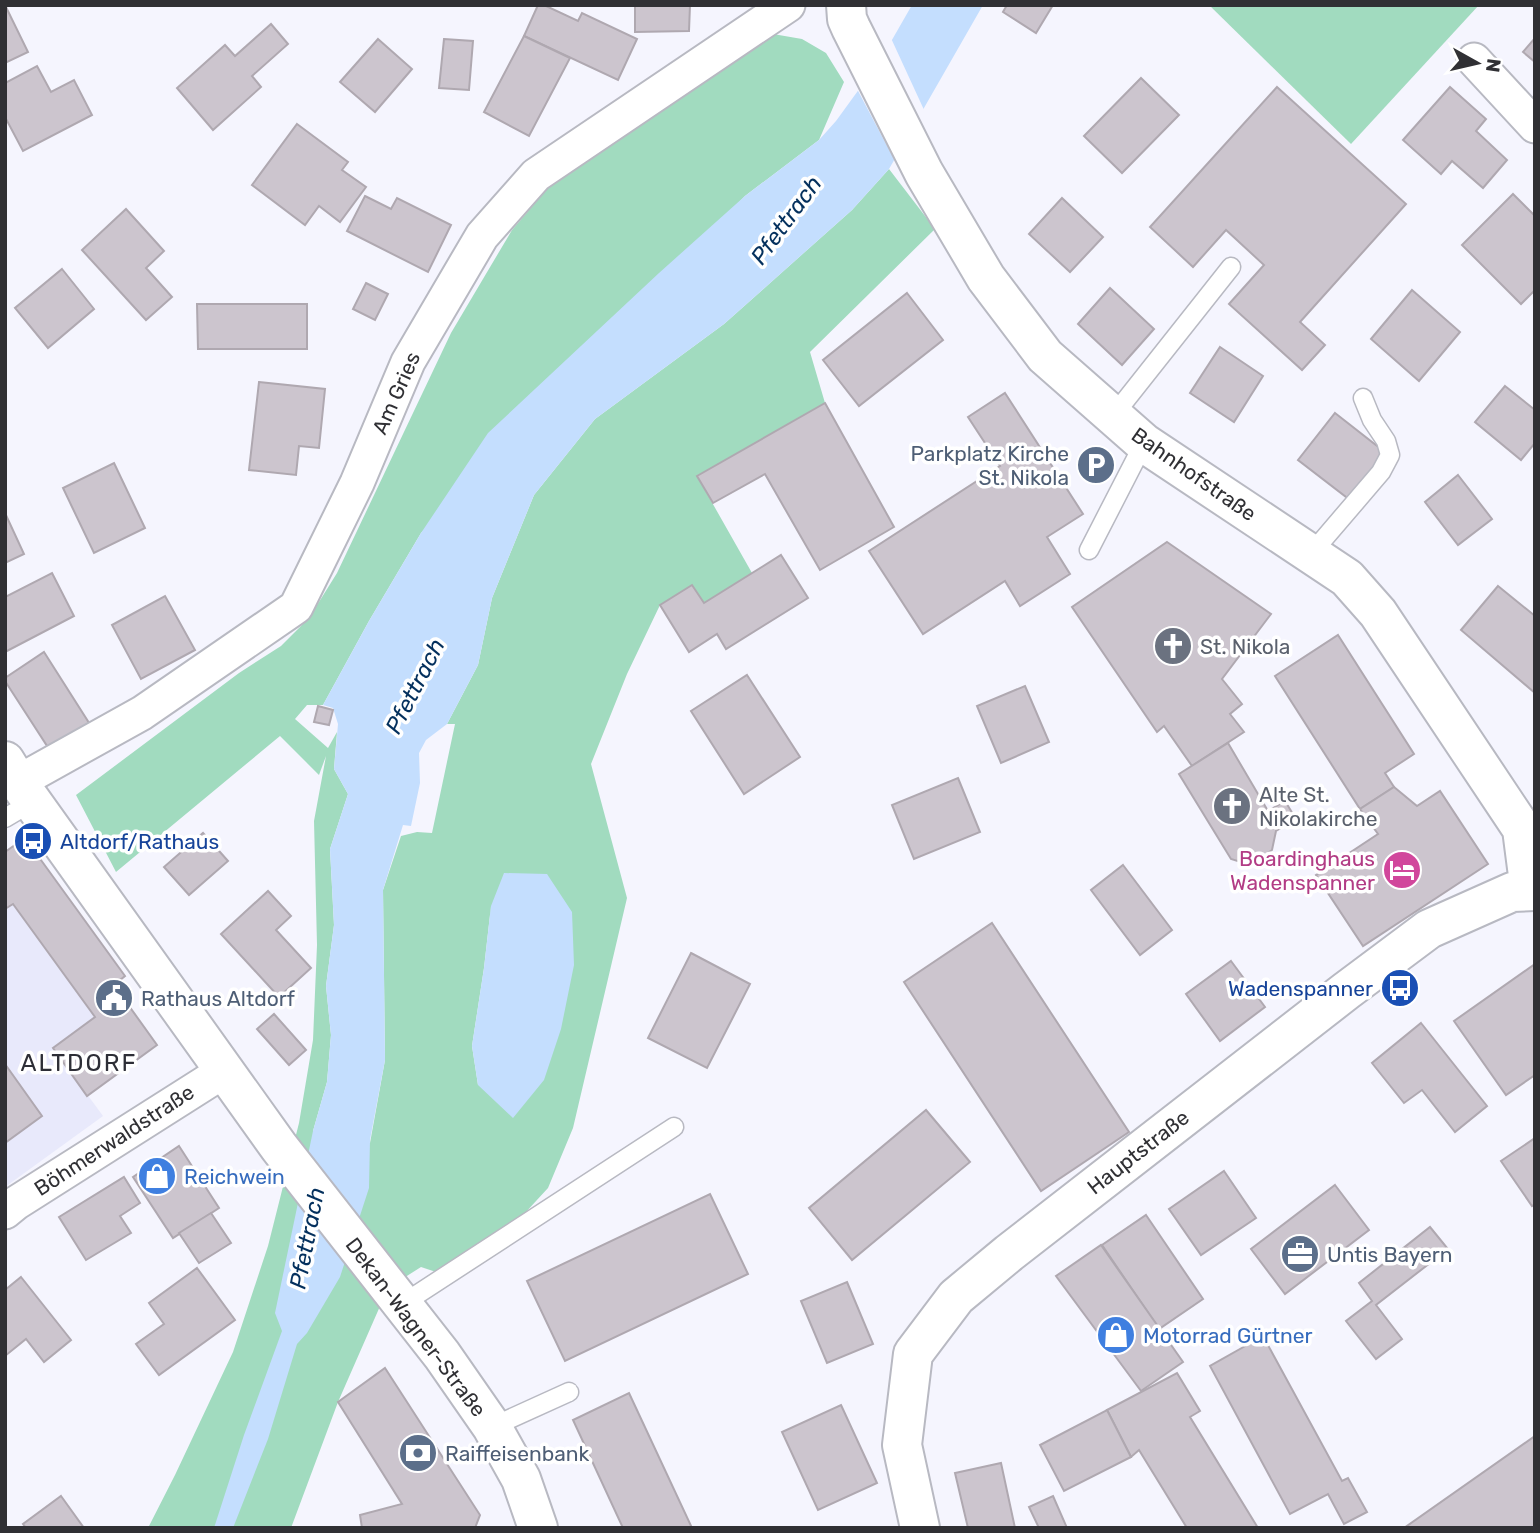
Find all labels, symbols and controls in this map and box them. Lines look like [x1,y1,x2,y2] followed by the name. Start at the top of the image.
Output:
[1442,28,1512,98] north arrow
[1481,57,1506,74] text: N
[744,170,828,270] water label: Pfettrach
[367,348,425,438] street label: Am Gries
[1127,422,1261,526] street label: Bahnhofstraße
[911,441,1069,490] place label: Parkplatz Kirche St. Nikola
[1075,444,1117,486] parking icon: Parkplatz Kirche St. Nikola
[1152,625,1194,667] church icon: St. Nikola
[379,634,451,738] water label: Pfettrach
[1200,634,1290,659] place label: St. Nikola
[1259,782,1378,831] place label: Alte St. Nikolakirche
[1211,785,1253,827] church icon: Alte St. Nikolakirche
[12,820,54,862] bus stop icon: Altdorf/Rathaus
[60,829,219,854] place label: Altdorf/Rathaus
[1230,846,1375,895] place label: Boardinghaus Wadenspanner
[1381,849,1423,891] hotel icon: Boardinghaus Wadenspanner
[1379,967,1421,1009] bus stop icon: Wadenspanner
[1228,976,1373,1001] place label: Wadenspanner
[93,977,135,1019] public building icon: Rathaus Altdorf
[141,986,295,1011] place label: Rathaus Altdorf
[20,1049,138,1077] district label: ALTDORF
[29,1079,199,1201] street label: Böhmerwaldstraße
[1082,1105,1194,1199] street label: Hauptstraße
[136,1155,178,1197] shop icon: Reichwein
[184,1164,285,1189] place label: Reichwein
[283,1185,331,1291] water label: Pfettrach
[341,1233,491,1421] street label: Dekan-Wagner-Straße
[1279,1233,1321,1275] office icon: Untis Bayern
[1327,1242,1453,1267] place label: Untis Bayern
[1095,1314,1137,1356] shop icon: Motorrad Gürtner
[1143,1323,1313,1348] place label: Motorrad Gürtner
[397,1432,439,1474] bank icon: Raiffeisenbank
[445,1441,590,1466] place label: Raiffeisenbank

